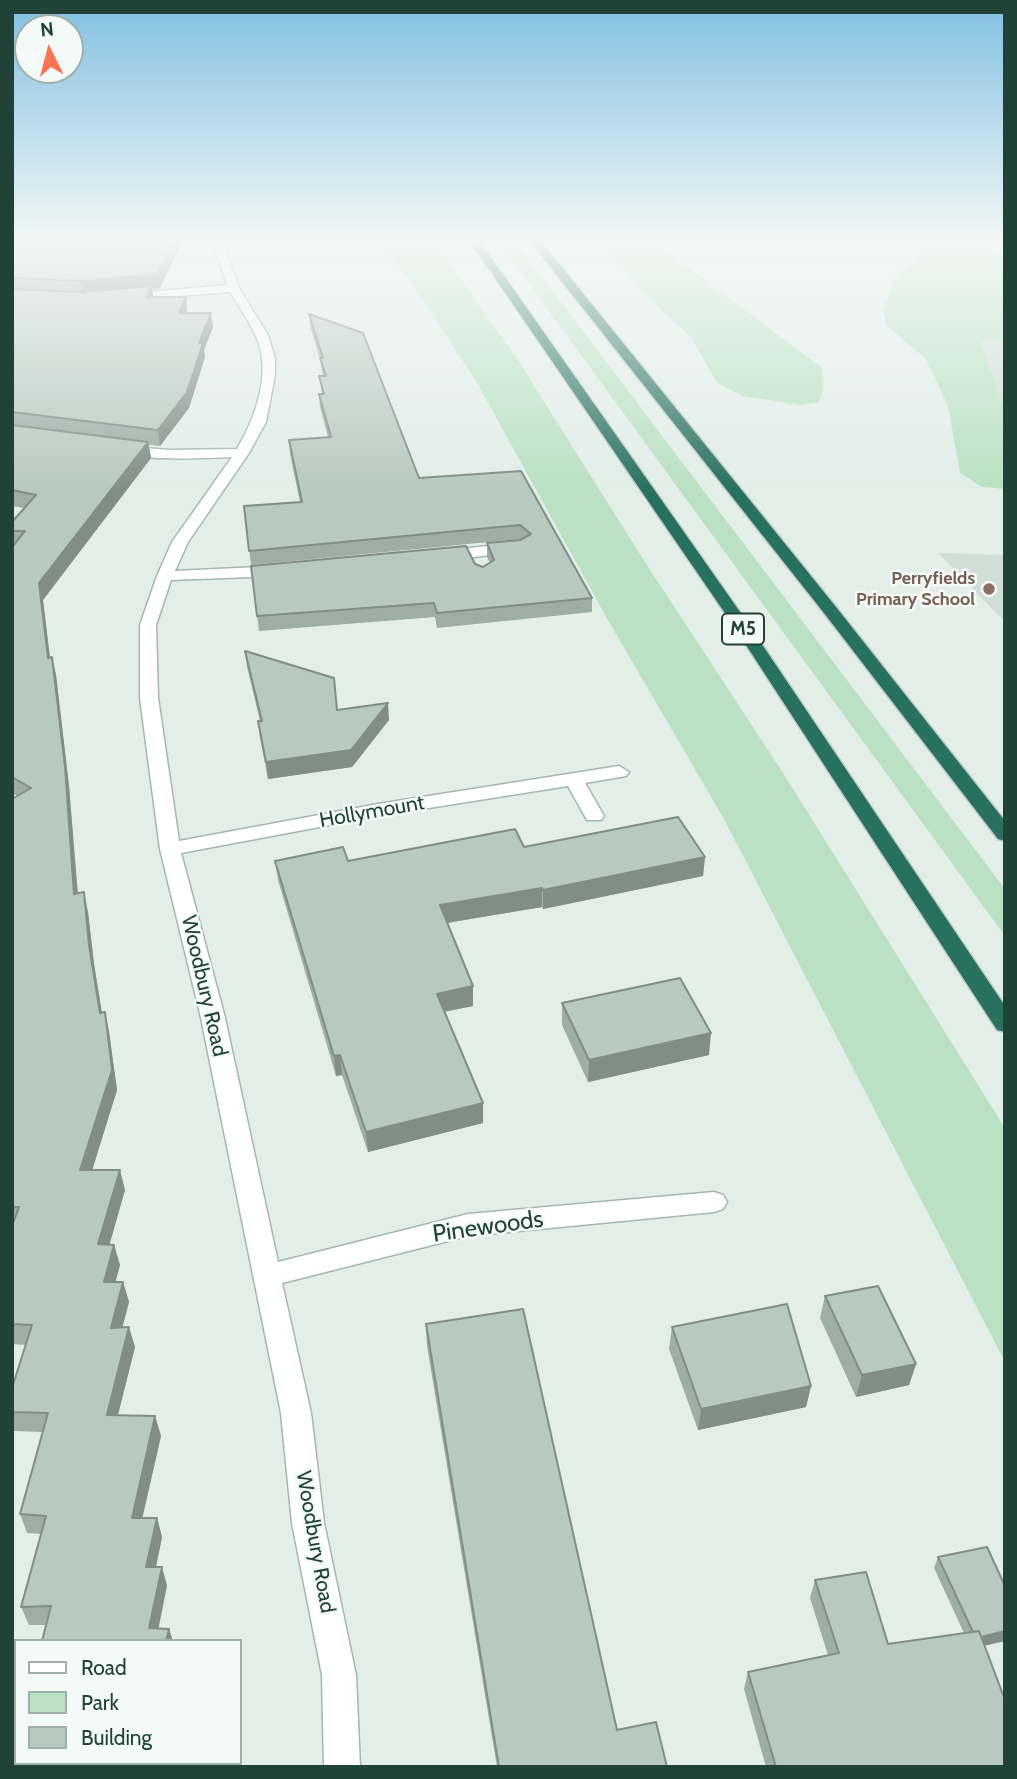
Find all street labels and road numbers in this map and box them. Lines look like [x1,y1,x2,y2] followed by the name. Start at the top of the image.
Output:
[722,614,764,644] road number: M5
[318,790,426,834] street label: Hollymount
[176,913,232,1059] street label: Woodbury Road
[431,1205,545,1249] street label: Pinewoods
[290,1469,340,1615] street label: Woodbury Road

